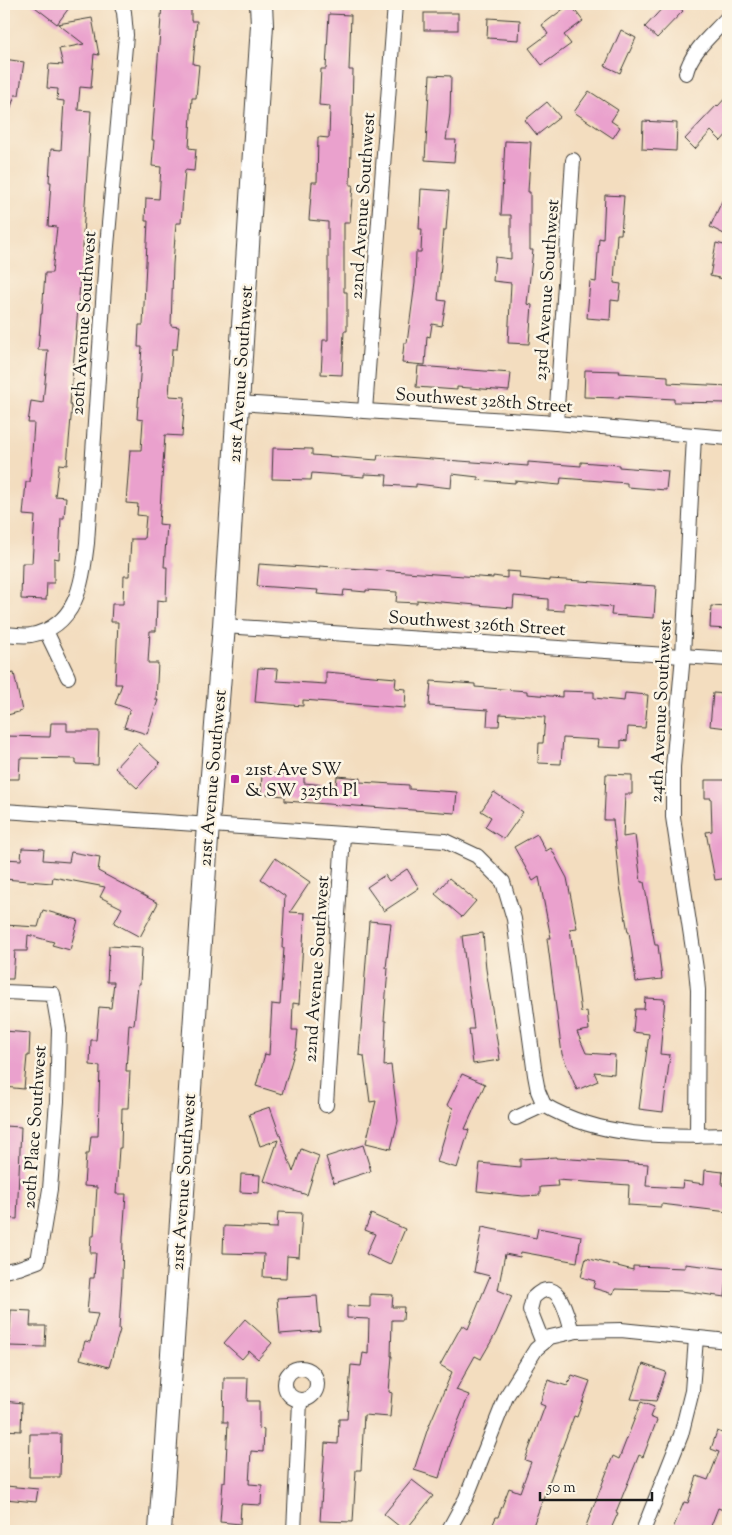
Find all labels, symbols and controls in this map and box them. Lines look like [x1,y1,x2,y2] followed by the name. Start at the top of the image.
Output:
[344,112,383,300] street label: 22nd Avenue Southwest
[529,198,567,382] street label: 23rd Avenue Southwest
[66,230,104,416] street label: 20th Avenue Southwest
[223,285,261,464] street label: 21st Avenue Southwest
[394,383,573,421] street label: Southwest 328th Street
[387,606,566,644] street label: Southwest 326th Street
[644,619,680,804] street label: 24th Avenue Southwest
[193,689,235,868] street label: 21st Avenue Southwest
[245,758,358,805] place label: 21st Ave SW & SW 325th Pl
[229,773,241,785] marker: 21st Ave SW & SW 325th Pl
[298,875,337,1063] street label: 22nd Avenue Southwest
[17,1044,55,1210] street label: 20th Place Southwest
[166,1093,204,1272] street label: 21st Avenue Southwest
[540,1470,652,1502] scale bar
[546,1478,576,1499] text: 50 m

